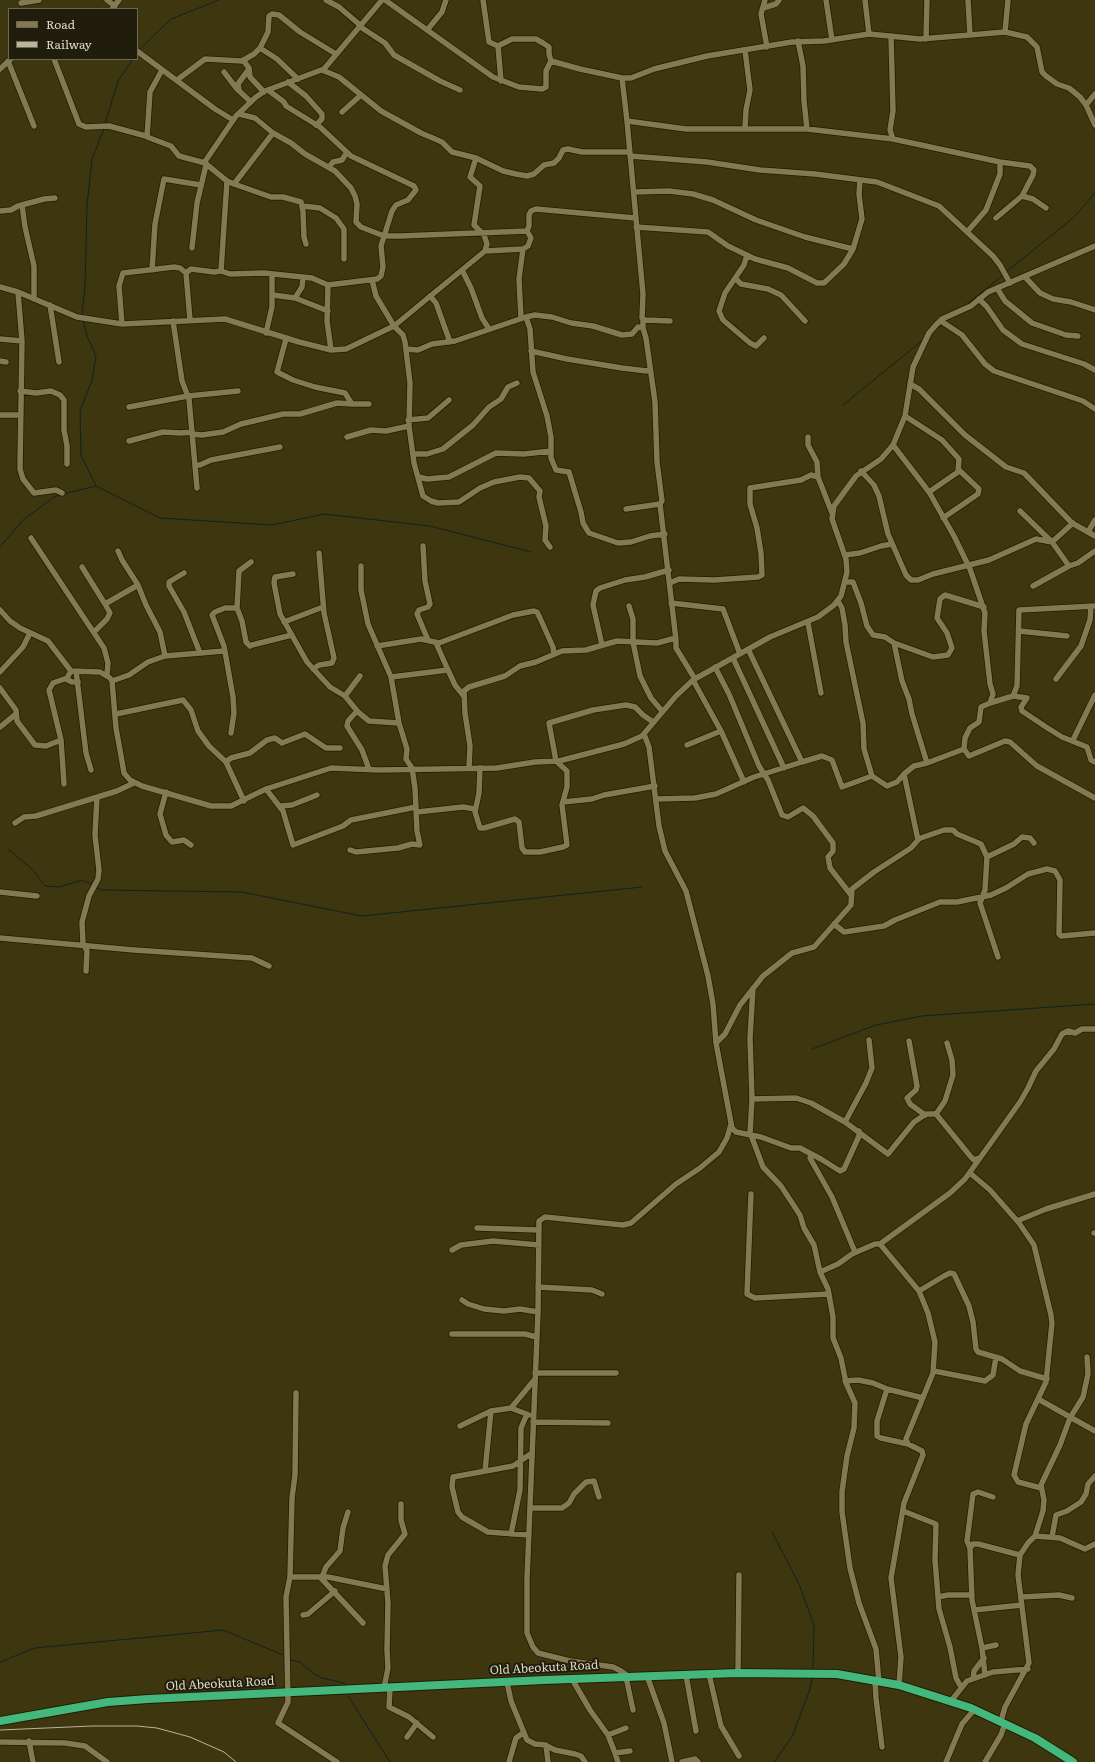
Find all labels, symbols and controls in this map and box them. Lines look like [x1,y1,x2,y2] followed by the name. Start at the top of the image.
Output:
[8,8,138,60] legend
[46,15,75,33] text: Road
[46,35,92,53] text: Railway
[489,1658,599,1678] street label: Old Abeokuta Road
[165,1674,275,1694] street label: Old Abeokuta Road

